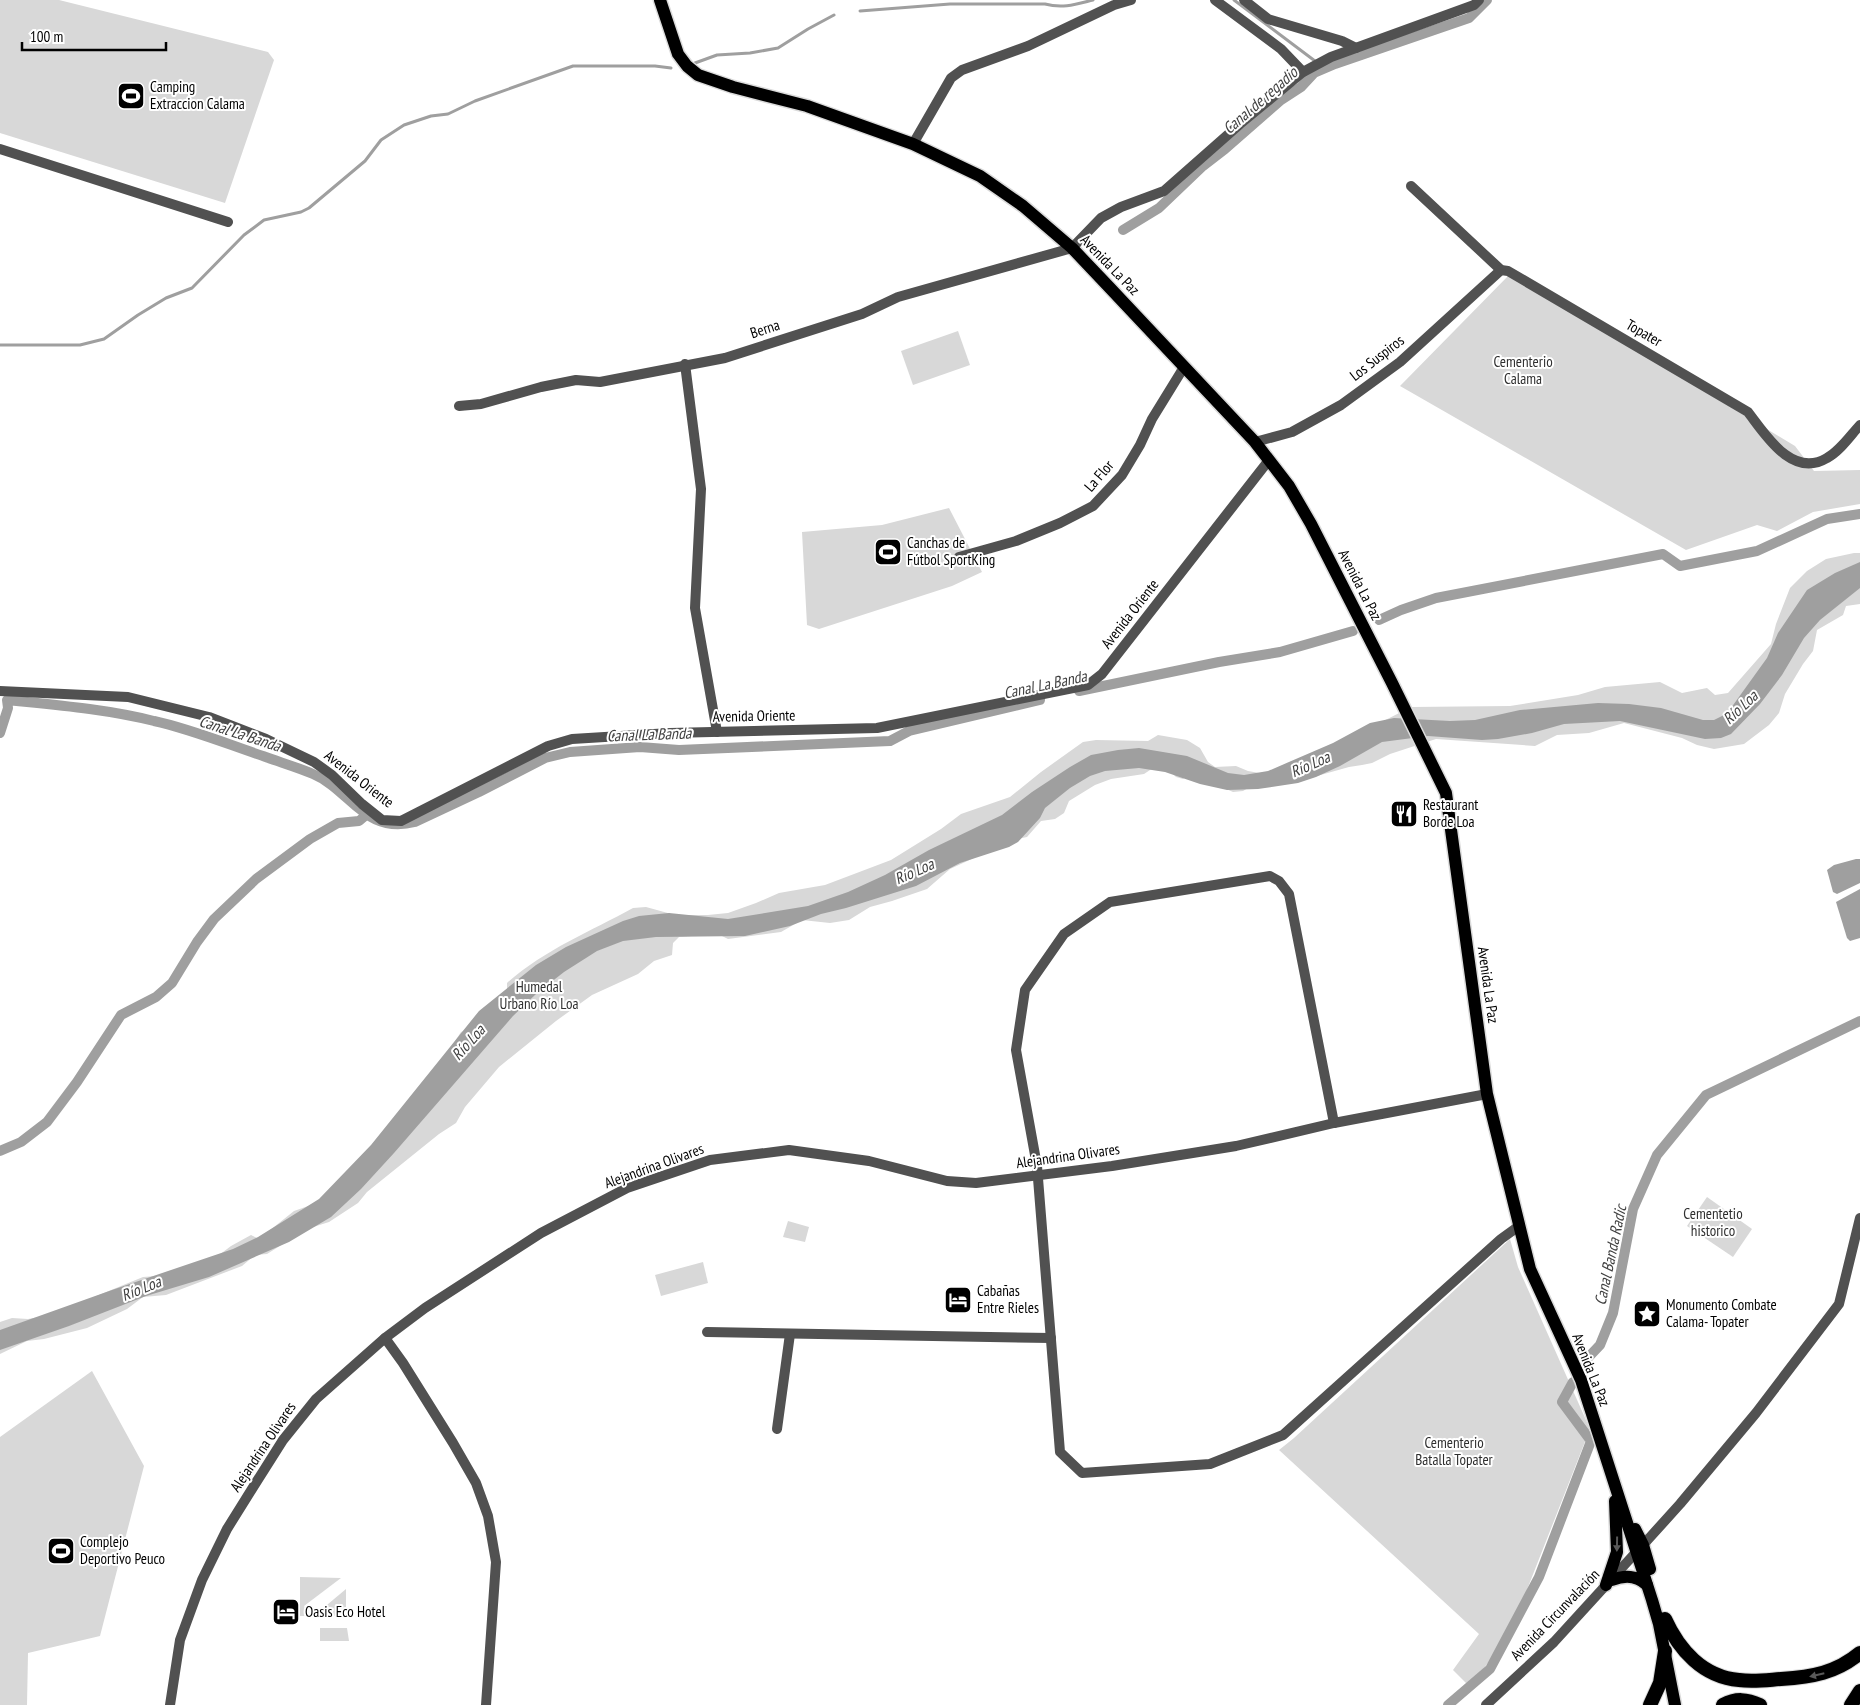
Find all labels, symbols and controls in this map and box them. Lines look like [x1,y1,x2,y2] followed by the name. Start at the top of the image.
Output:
[22,20,166,52] scale bar
[30,27,63,46] text: 100 m
[1219,61,1302,138] water label: Canal de regadio
[150,77,245,113] place label: Camping Extraccion Calama
[116,81,146,111] sports icon: Camping Extraccion Calama
[1077,230,1144,299] street label: Avenida La Paz
[748,315,782,342] street label: Berna
[1623,315,1666,351] street label: Topater
[1346,330,1408,385] street label: Los Suspiros
[1493,352,1553,388] park label: Cementerio Calama
[1080,455,1118,495] street label: La Flor
[907,533,995,569] place label: Canchas de Fútbol SportKing
[873,537,903,567] sports icon: Canchas de Fútbol SportKing
[1334,546,1386,623] street label: Avenida La Paz
[1097,575,1163,652] street label: Avenida Oriente
[1002,665,1090,703] water label: Canal La Banda
[1718,685,1763,728] water label: Río Loa
[712,705,796,726] street label: Avenida Oriente
[197,710,285,756] water label: Canal La Banda
[606,722,693,745] water label: Canal La Banda
[321,746,398,812] street label: Avenida Oriente
[1287,746,1334,781] water label: Río Loa
[1423,795,1478,831] place label: Restaurant Borde Loa
[1389,799,1419,829] restaurant icon: Restaurant Borde Loa
[891,853,938,888] water label: Río Loa
[1474,945,1503,1024] street label: Avenida La Paz
[500,977,578,1013] park label: Humedal Urbano Río Loa
[447,1019,490,1064] water label: Río Loa
[602,1139,706,1192] street label: Alejandrina Olivares
[1015,1139,1121,1172] street label: Alejandrina Olivares
[1590,1201,1631,1307] water label: Canal Banda Radic
[1683,1204,1743,1240] park label: Cementetio historico
[118,1271,165,1305] water label: Río Loa
[977,1281,1039,1317] place label: Cabañas Entre Rieles
[943,1285,973,1315] hotel icon: Cabañas Entre Rieles
[1666,1295,1777,1331] place label: Monumento Combate Calama- Topater
[1632,1299,1662,1329] place icon: Monumento Combate Calama- Topater
[1568,1330,1615,1409] street label: Avenida La Paz
[226,1398,300,1495] street label: Alejandrina Olivares
[1415,1433,1494,1469] park label: Cementerio Batalla Topater
[80,1532,165,1568] place label: Complejo Deportivo Peuco
[46,1536,76,1566] sports icon: Complejo Deportivo Peuco
[1613,1537,1621,1553] one-way arrow
[1506,1565,1603,1664] street label: Avenida Circunvalación
[271,1597,301,1627] hotel icon: Oasis Eco Hotel
[305,1602,386,1621] place label: Oasis Eco Hotel
[1810,1671,1825,1679] one-way arrow

